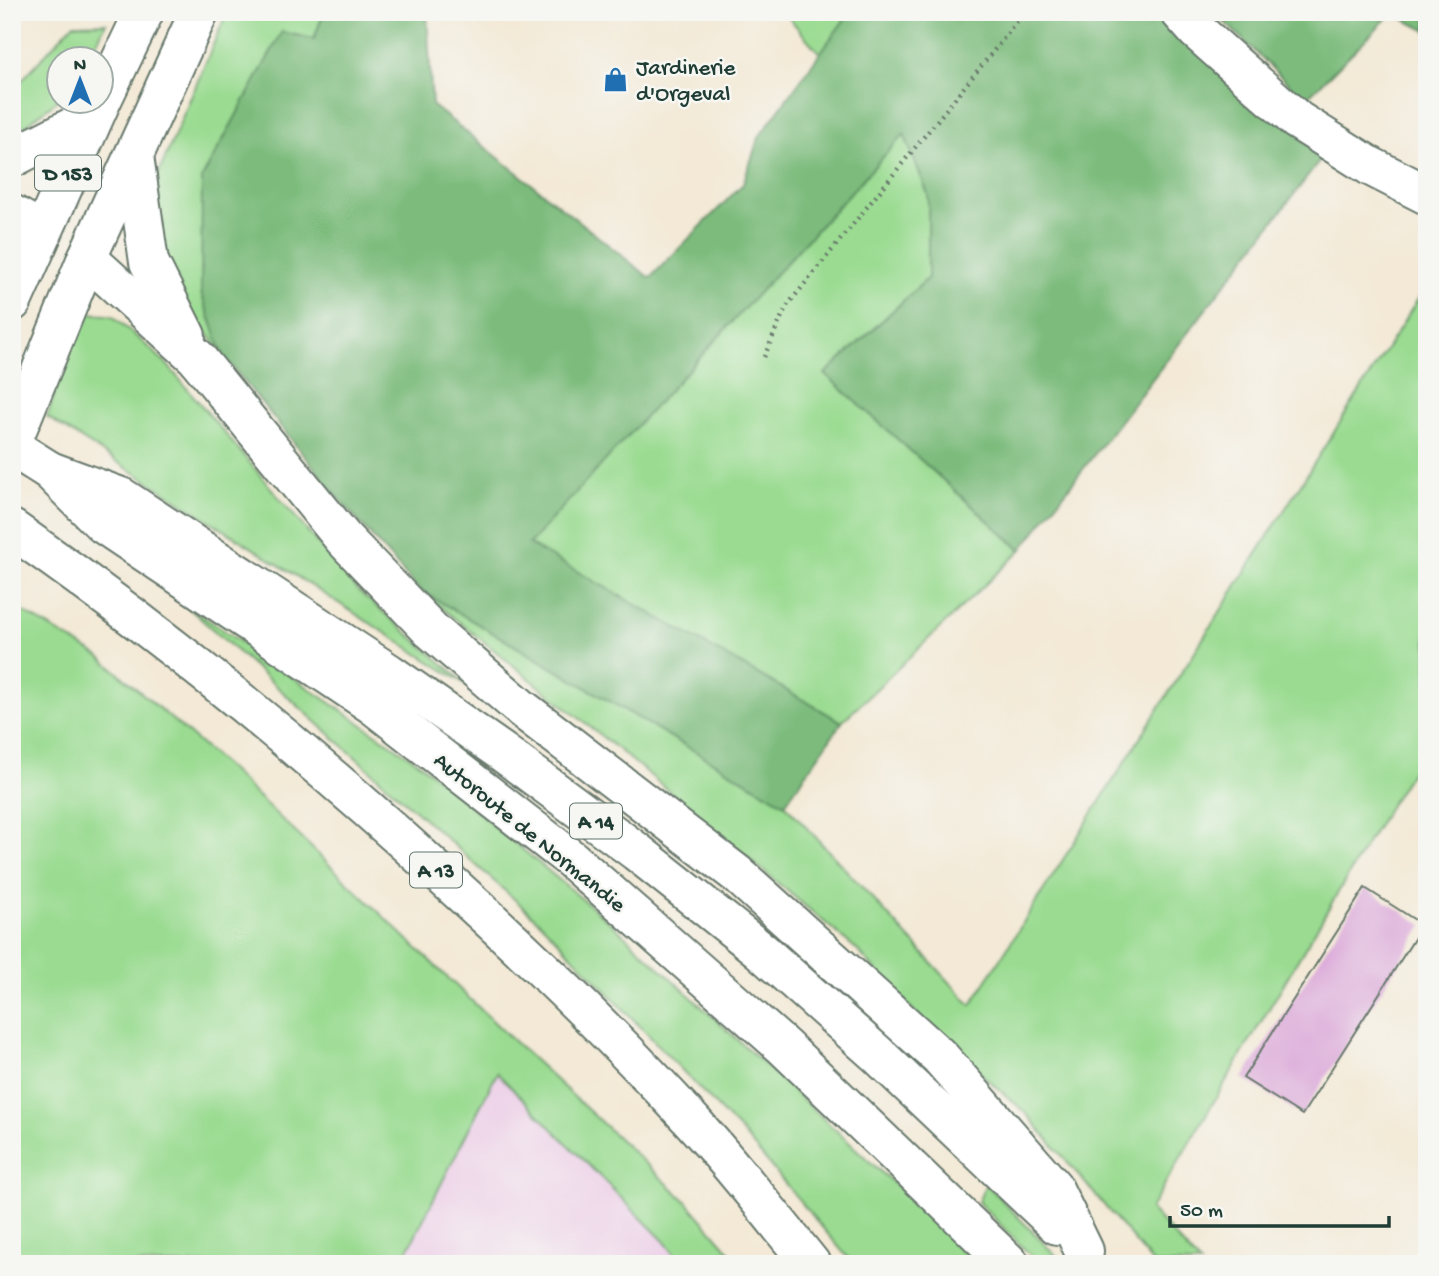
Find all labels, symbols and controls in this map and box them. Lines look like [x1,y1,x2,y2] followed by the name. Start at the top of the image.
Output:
[46,46,116,116] north arrow
[74,55,86,78] text: N
[636,56,736,109] place label: Jardinerie d'Orgeval
[602,65,630,93] shop icon: Jardinerie d'Orgeval
[35,156,101,190] road number: D 153
[427,748,631,920] street label: Autoroute de Normandie
[570,804,622,838] road number: A 14
[410,852,462,888] road number: A 13
[1170,1185,1388,1229] scale bar
[1180,1200,1223,1225] text: 50 m

